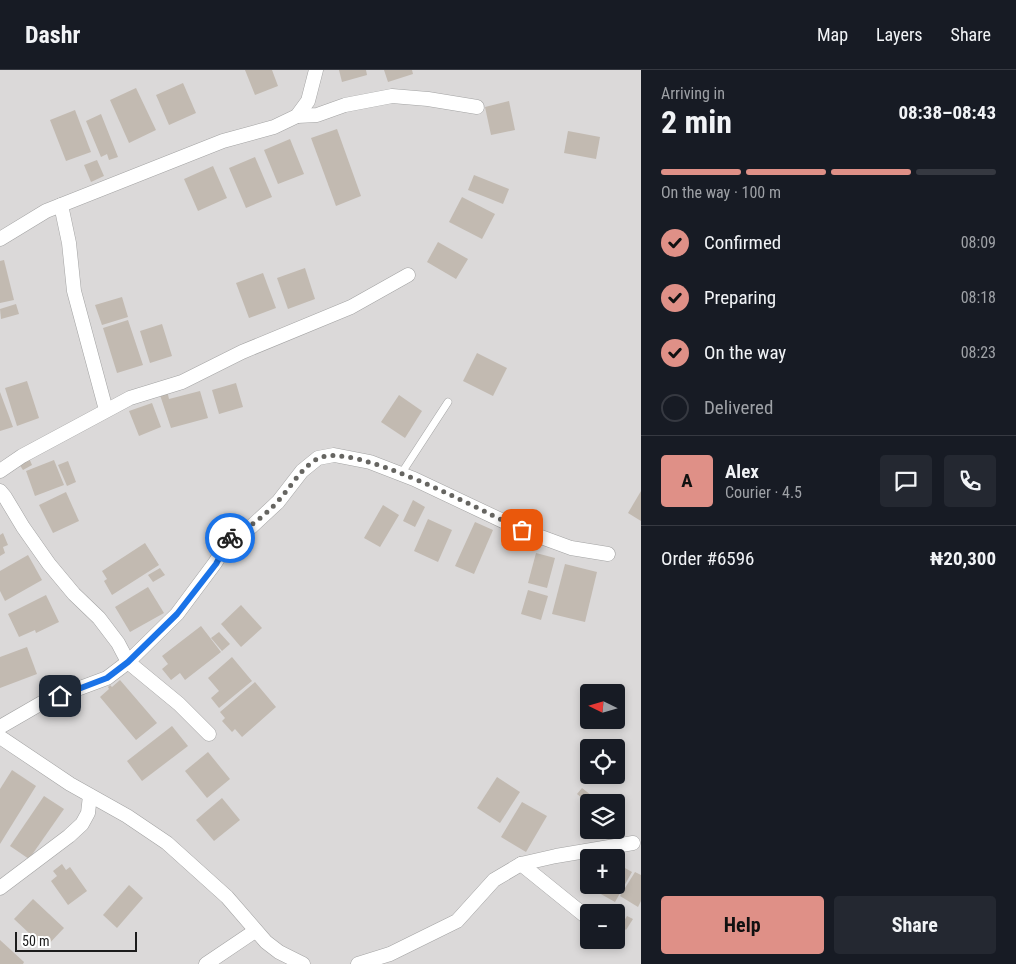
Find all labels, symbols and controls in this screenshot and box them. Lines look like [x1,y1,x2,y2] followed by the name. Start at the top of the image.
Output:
[25,21,81,49] text: Dashr
[817,24,848,45] text: Map
[876,24,923,45] text: Layers
[951,24,991,45] text: Share
[661,84,725,103] text: Arriving in
[898,101,996,124] text: 08:38–08:43
[661,103,732,141] text: 2 min
[661,183,781,202] text: On the way · 100 m
[661,229,689,257] icon: check
[704,231,781,254] text: Confirmed
[961,233,996,252] text: 08:09
[661,284,689,312] icon: check
[704,286,776,309] text: Preparing
[961,288,996,307] text: 08:18
[661,339,689,367] icon: check
[704,341,786,364] text: On the way
[961,343,996,362] text: 08:23
[704,396,773,419] text: Delivered
[880,455,932,507] button: chat
[944,455,996,507] button: phone
[725,460,759,483] text: Alex
[681,469,693,492] text: A
[725,483,802,502] text: Courier · 4.5
[501,509,543,551] pin
[205,513,255,563] courier
[508,516,536,544] icon: bag
[216,524,244,552] icon: bike
[661,547,754,570] text: Order #6596
[930,547,996,570] text: ₦20,300
[39,675,81,717] pin
[46,682,74,710] icon: home
[580,684,625,729] north arrow
[580,684,625,949] map controls
[580,739,625,784] button: locate
[580,794,625,839] button: layers
[580,849,625,894] button: +
[661,896,824,954] button: Help
[834,896,996,954] button: Share
[580,904,625,949] button: −
[15,929,138,952] scale bar
[22,933,50,949] text: 50 m

